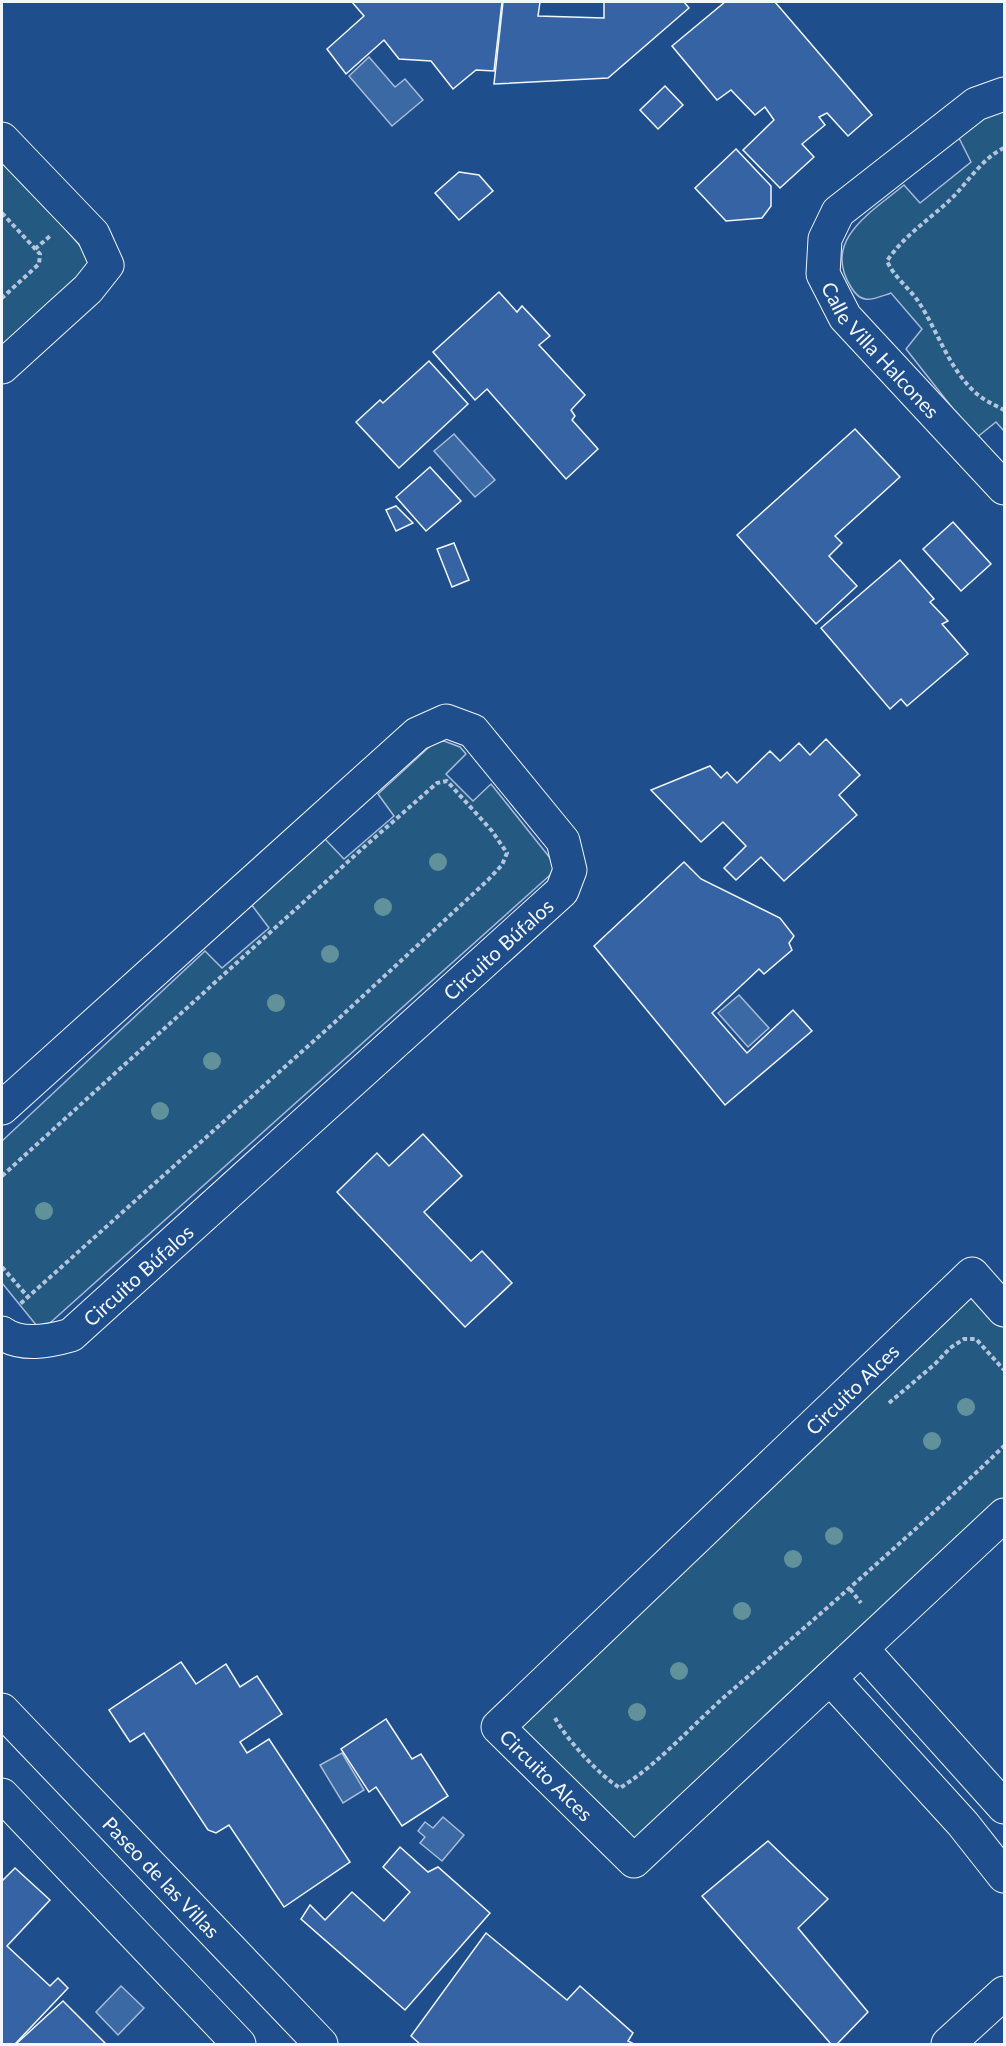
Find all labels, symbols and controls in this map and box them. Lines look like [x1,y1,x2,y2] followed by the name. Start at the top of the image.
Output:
[817,278,945,423] street label: Calle Villa Halcones
[438,893,558,1005] street label: Circuito Búfalos
[78,1219,198,1331] street label: Circuito Búfalos
[800,1339,904,1439] street label: Circuito Alces
[495,1724,598,1826] street label: Circuito Alces
[98,1811,225,1943] street label: Paseo de las Villas

